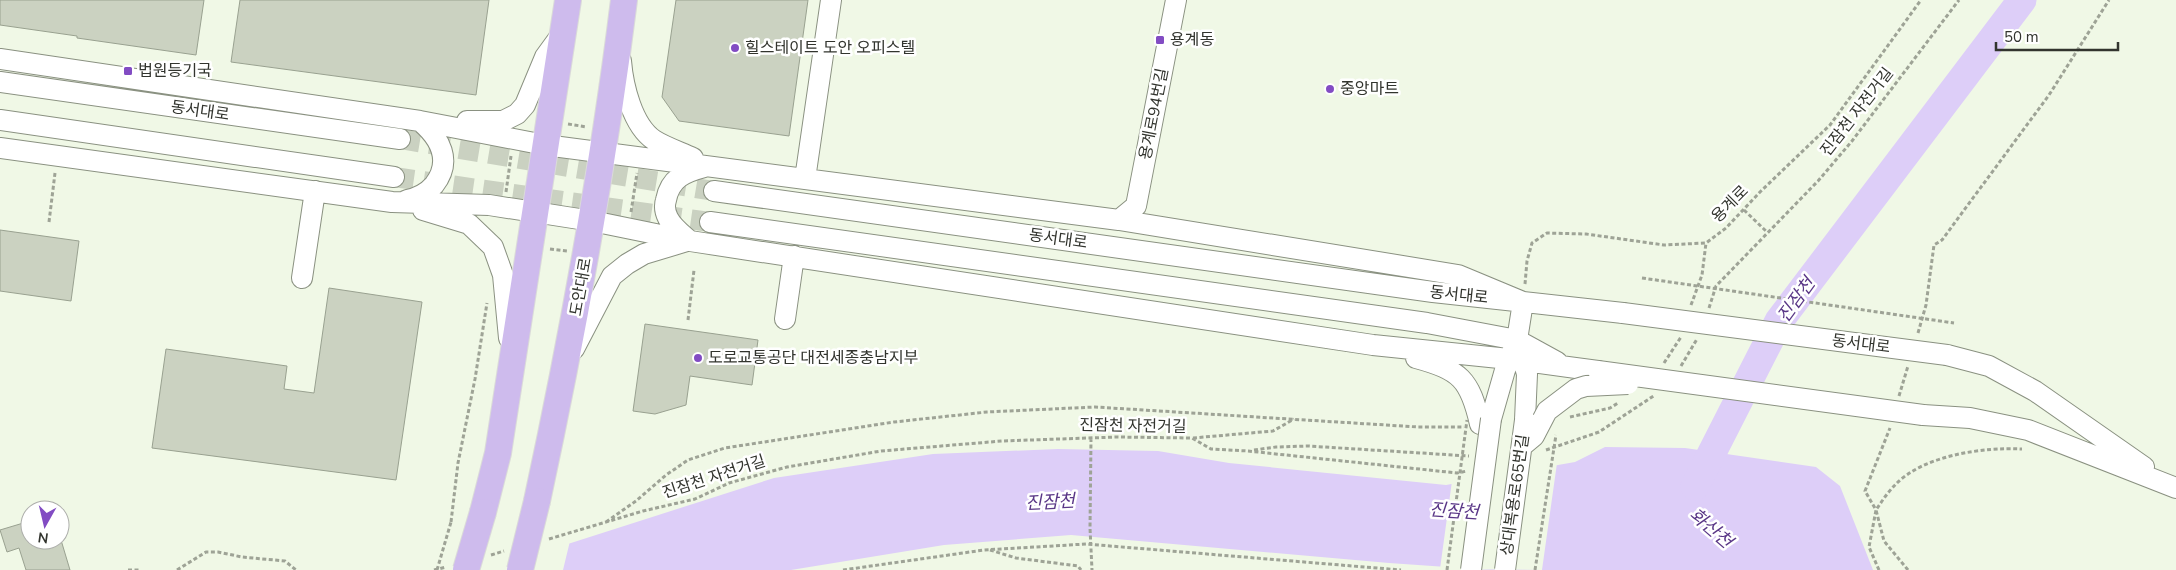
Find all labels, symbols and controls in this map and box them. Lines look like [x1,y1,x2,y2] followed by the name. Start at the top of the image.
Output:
[1996,20,2118,52] scale bar
[2004,27,2039,47] text: 50 m
[1170,29,1214,51] place label: 용계동
[1154,34,1166,46] marker: 용계동
[745,37,915,59] place label: 힐스테이트 도안 오피스텔
[729,42,741,54] marker: 힐스테이트 도안 오피스텔
[138,60,212,82] place label: 법원등기국
[1815,63,1899,161] street label: 진잠천 자전거길
[122,65,134,77] marker: 법원등기국
[1134,66,1174,162] street label: 용계로94번길
[1340,78,1399,100] place label: 중앙마트
[1324,83,1336,95] marker: 중앙마트
[169,96,231,126] street label: 동서대로
[1707,180,1754,227] street label: 용계로
[1027,224,1089,254] street label: 동서대로
[565,256,597,318] street label: 도안대로
[1772,271,1822,327] water label: 진잠천
[1429,281,1490,309] street label: 동서대로
[1830,329,1892,359] street label: 동서대로
[708,347,918,369] place label: 도로교통공단 대전세종충남지부
[692,352,704,364] marker: 도로교통공단 대전세종충남지부
[1079,414,1187,438] street label: 진잠천 자전거길
[1496,433,1534,557] street label: 상대복용로65번길
[660,450,768,504] street label: 진잠천 자전거길
[1025,489,1078,515] water label: 진잠천
[1428,497,1482,525] water label: 진잠천
[20,500,70,550] north arrow
[1684,503,1739,555] water label: 화산천
[37,527,50,548] text: N

